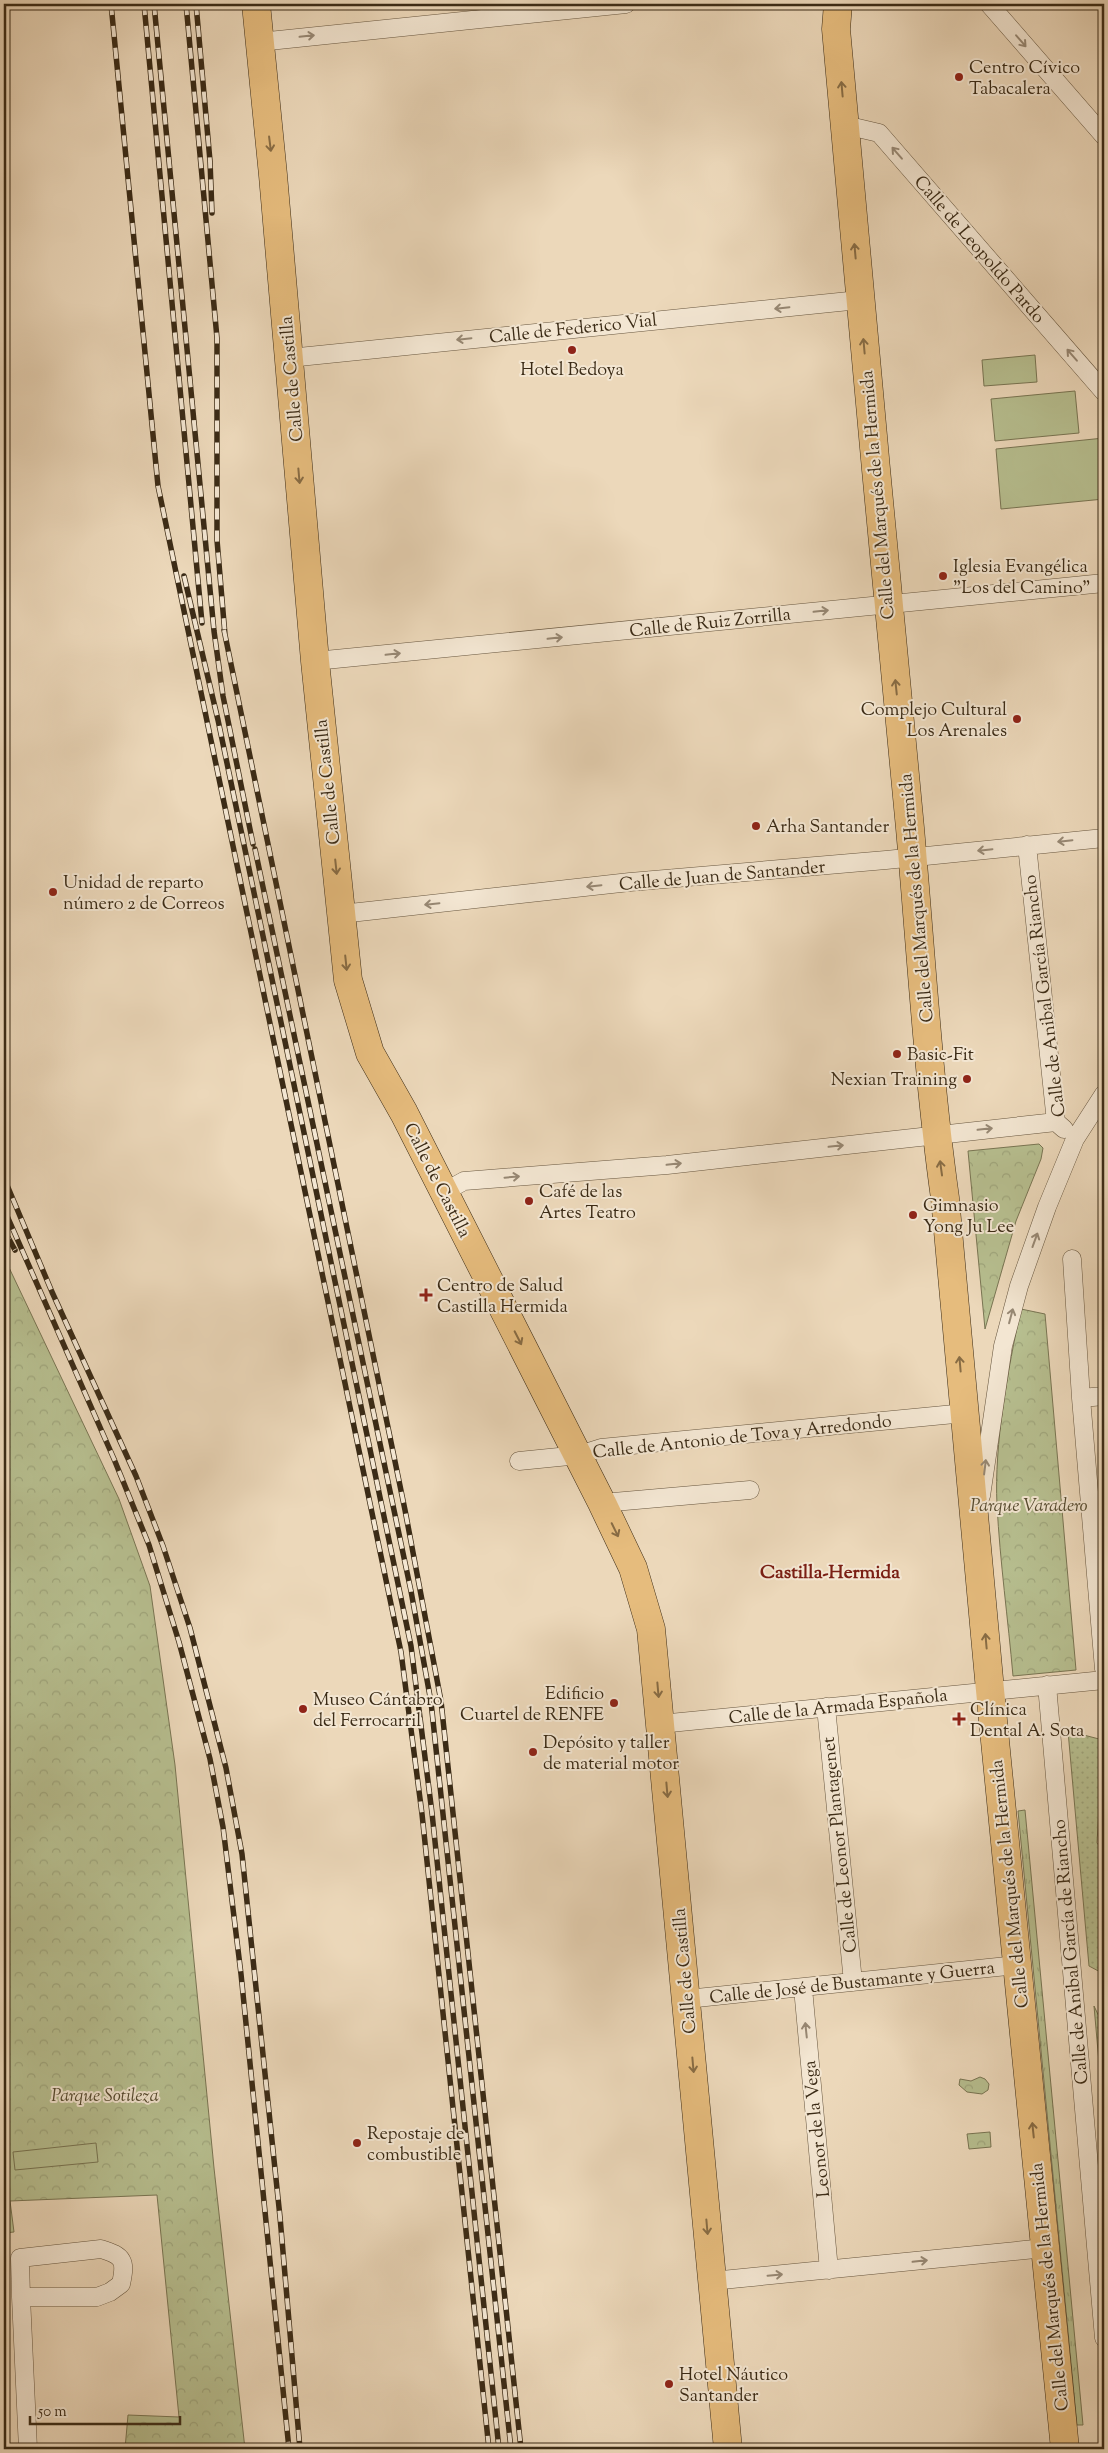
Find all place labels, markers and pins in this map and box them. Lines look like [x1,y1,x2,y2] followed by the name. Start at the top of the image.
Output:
[969,56,1080,103] place label: Centro Cívico Tabacalera
[953,71,965,83] marker: Centro Cívico Tabacalera
[566,344,578,356] marker: Hotel Bedoya
[520,358,624,384] place label: Hotel Bedoya
[953,555,1091,602] place label: Iglesia Evangélica "Los del Camino"
[937,570,949,582] marker: Iglesia Evangélica "Los del Camino"
[861,698,1007,745] place label: Complejo Cultural Los Arenales
[1011,713,1023,725] marker: Complejo Cultural Los Arenales
[766,815,889,841] place label: Arha Santander
[750,820,762,832] marker: Arha Santander
[63,871,224,918] place label: Unidad de reparto número 2 de Correos
[47,886,59,898] marker: Unidad de reparto número 2 de Correos
[907,1043,974,1069] place label: Basic-Fit
[891,1048,903,1060] marker: Basic-Fit
[831,1068,957,1094] place label: Nexian Training
[961,1073,973,1085] marker: Nexian Training
[539,1180,636,1227] place label: Café de las Artes Teatro
[923,1194,1014,1241] place label: Gimnasio Yong Ju Lee
[523,1195,535,1207] marker: Café de las Artes Teatro
[907,1209,919,1221] marker: Gimnasio Yong Ju Lee
[437,1274,568,1321] place label: Centro de Salud Castilla Hermida
[419,1288,433,1302] marker: Centro de Salud Castilla Hermida
[460,1682,604,1729] place label: Edificio Cuartel de RENFE
[313,1688,443,1735] place label: Museo Cántabro del Ferrocarril
[608,1697,620,1709] marker: Edificio Cuartel de RENFE
[970,1698,1084,1745] place label: Clínica Dental A. Sota
[297,1703,309,1715] marker: Museo Cántabro del Ferrocarril
[952,1712,966,1726] marker: Clínica Dental A. Sota
[543,1731,679,1778] place label: Depósito y taller de material motor
[527,1746,539,1758] marker: Depósito y taller de material motor
[367,2122,464,2169] place label: Repostaje de combustible
[351,2137,363,2149] marker: Repostaje de combustible
[679,2363,788,2410] place label: Hotel Náutico Santander
[663,2378,675,2390] marker: Hotel Náutico Santander

